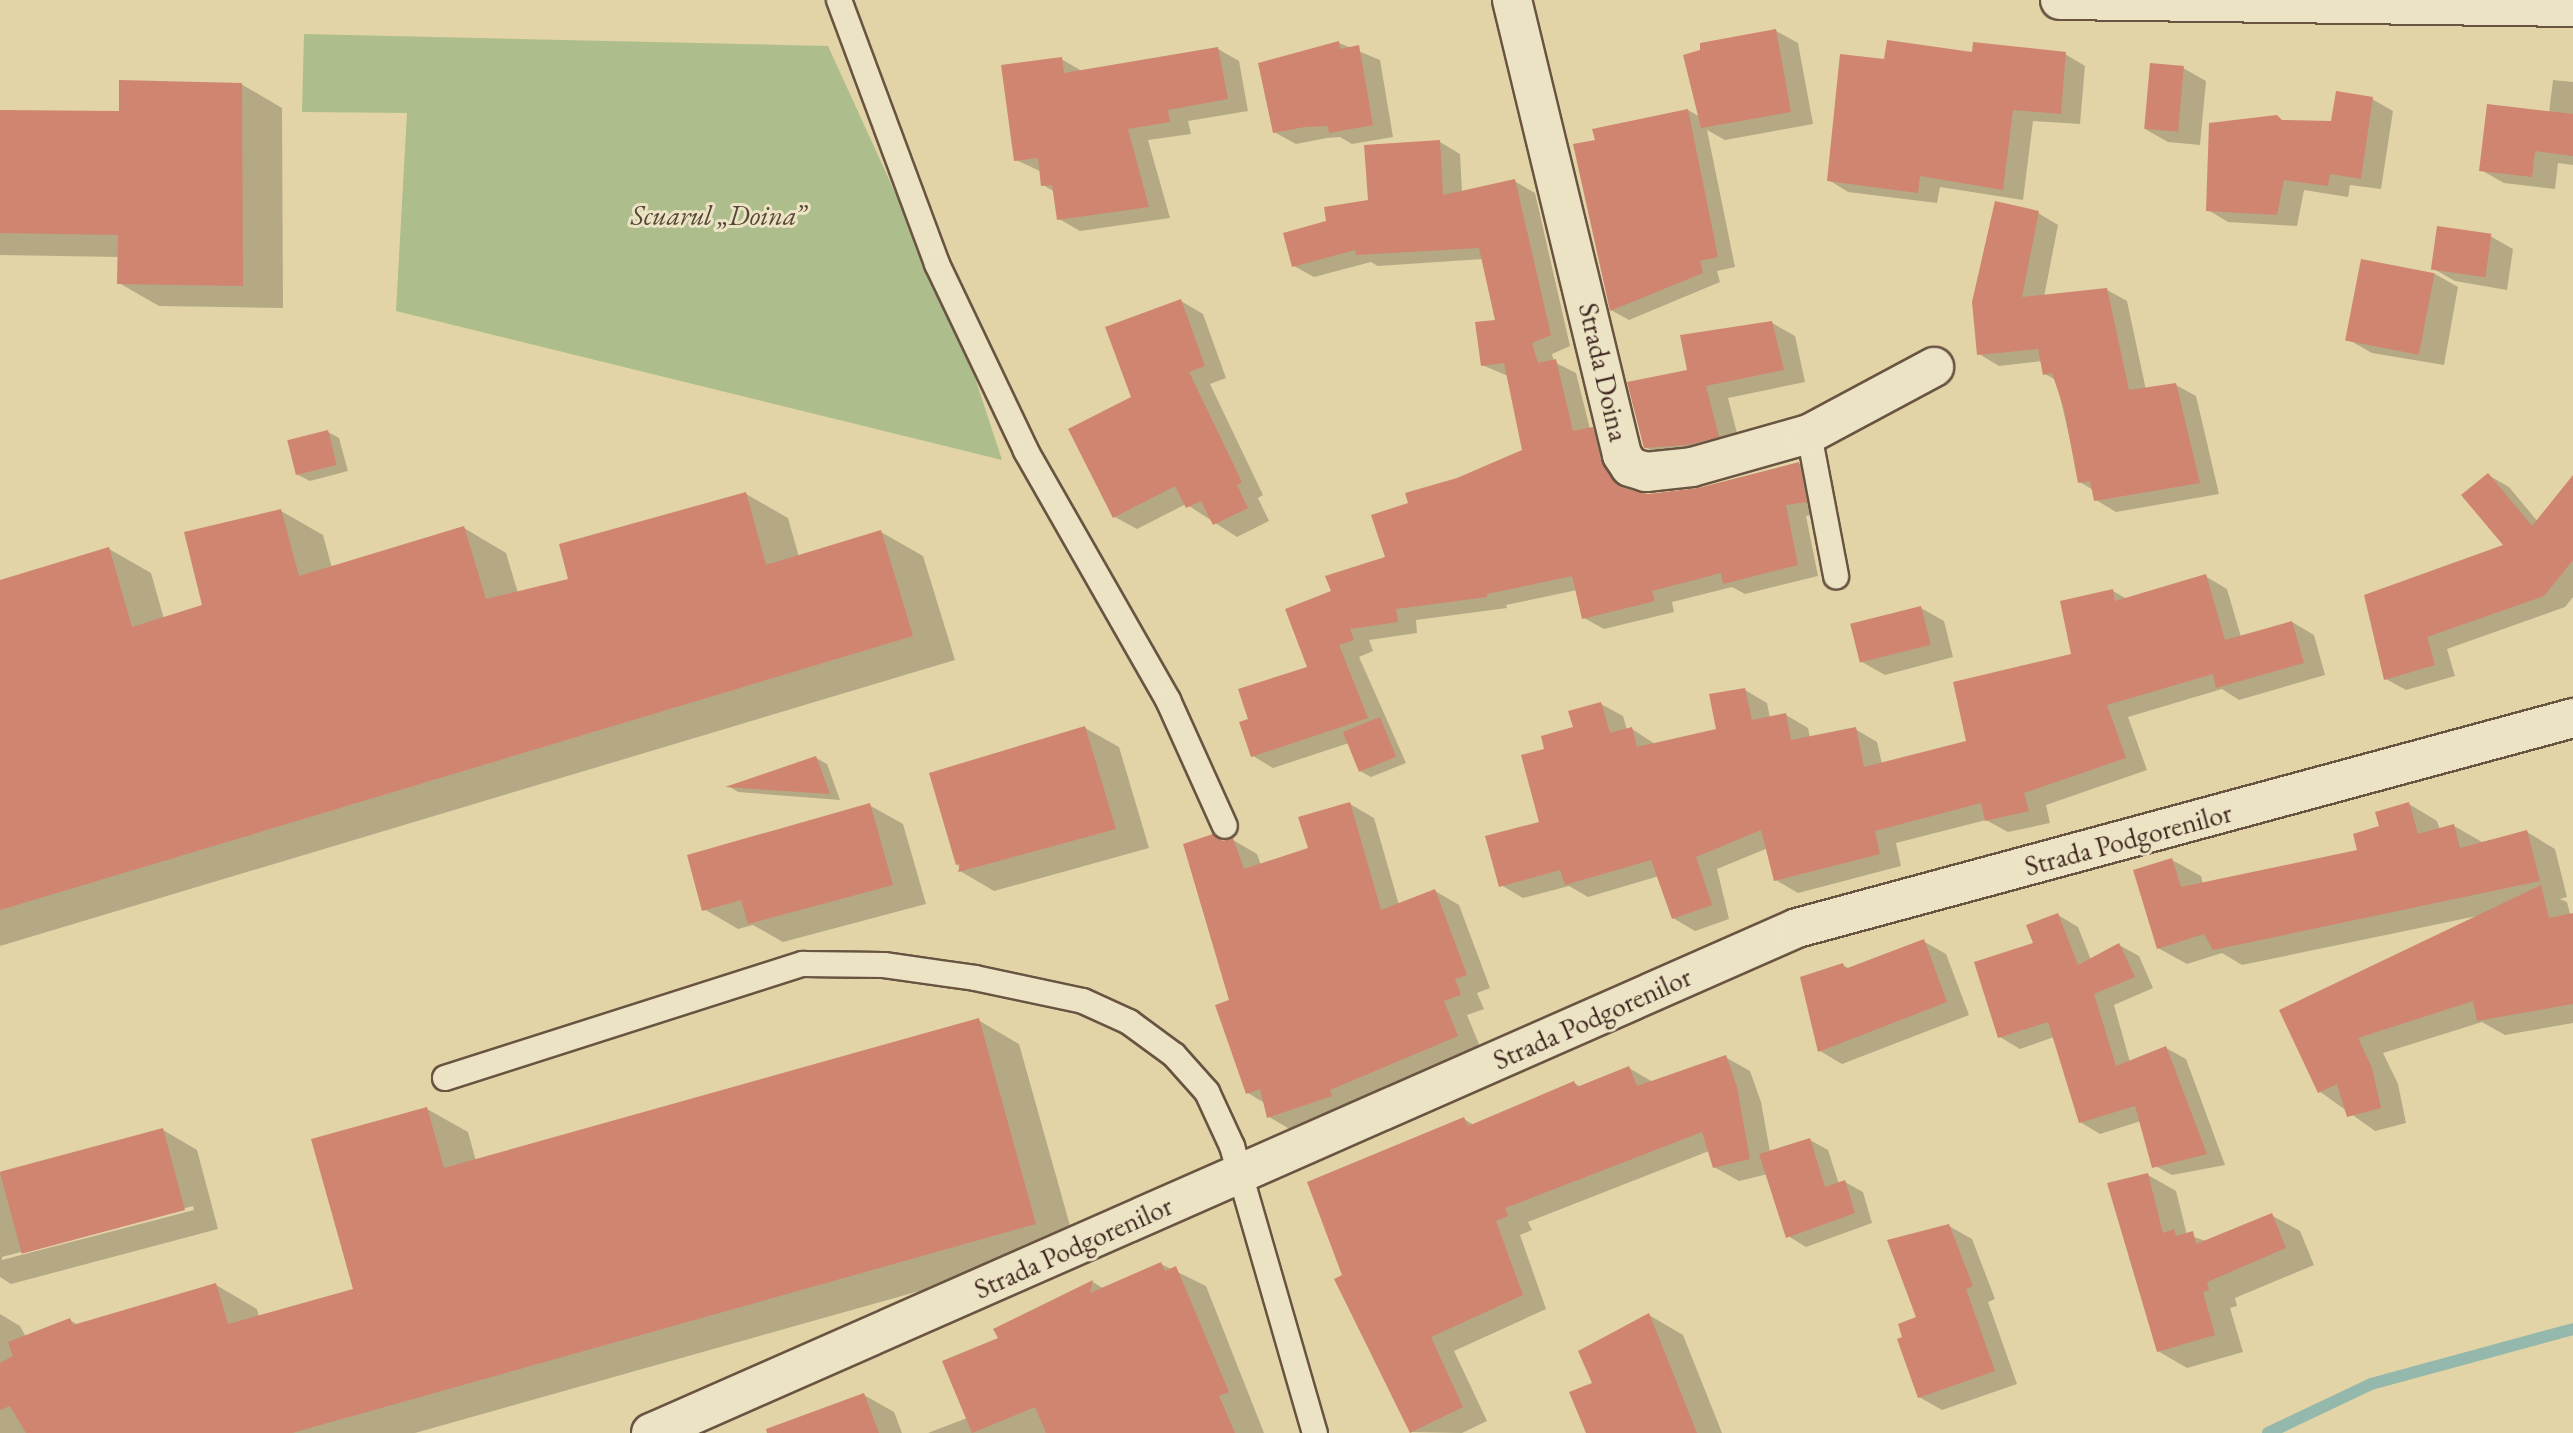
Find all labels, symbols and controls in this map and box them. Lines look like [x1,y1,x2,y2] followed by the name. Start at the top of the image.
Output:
[631,198,805,232] park label: Scuarul „Doina”
[1572,299,1636,445] street label: Strada Doina
[2021,795,2235,883] street label: Strada Podgorenilor
[1488,959,1696,1077] street label: Strada Podgorenilor
[969,1188,1177,1306] street label: Strada Podgorenilor

